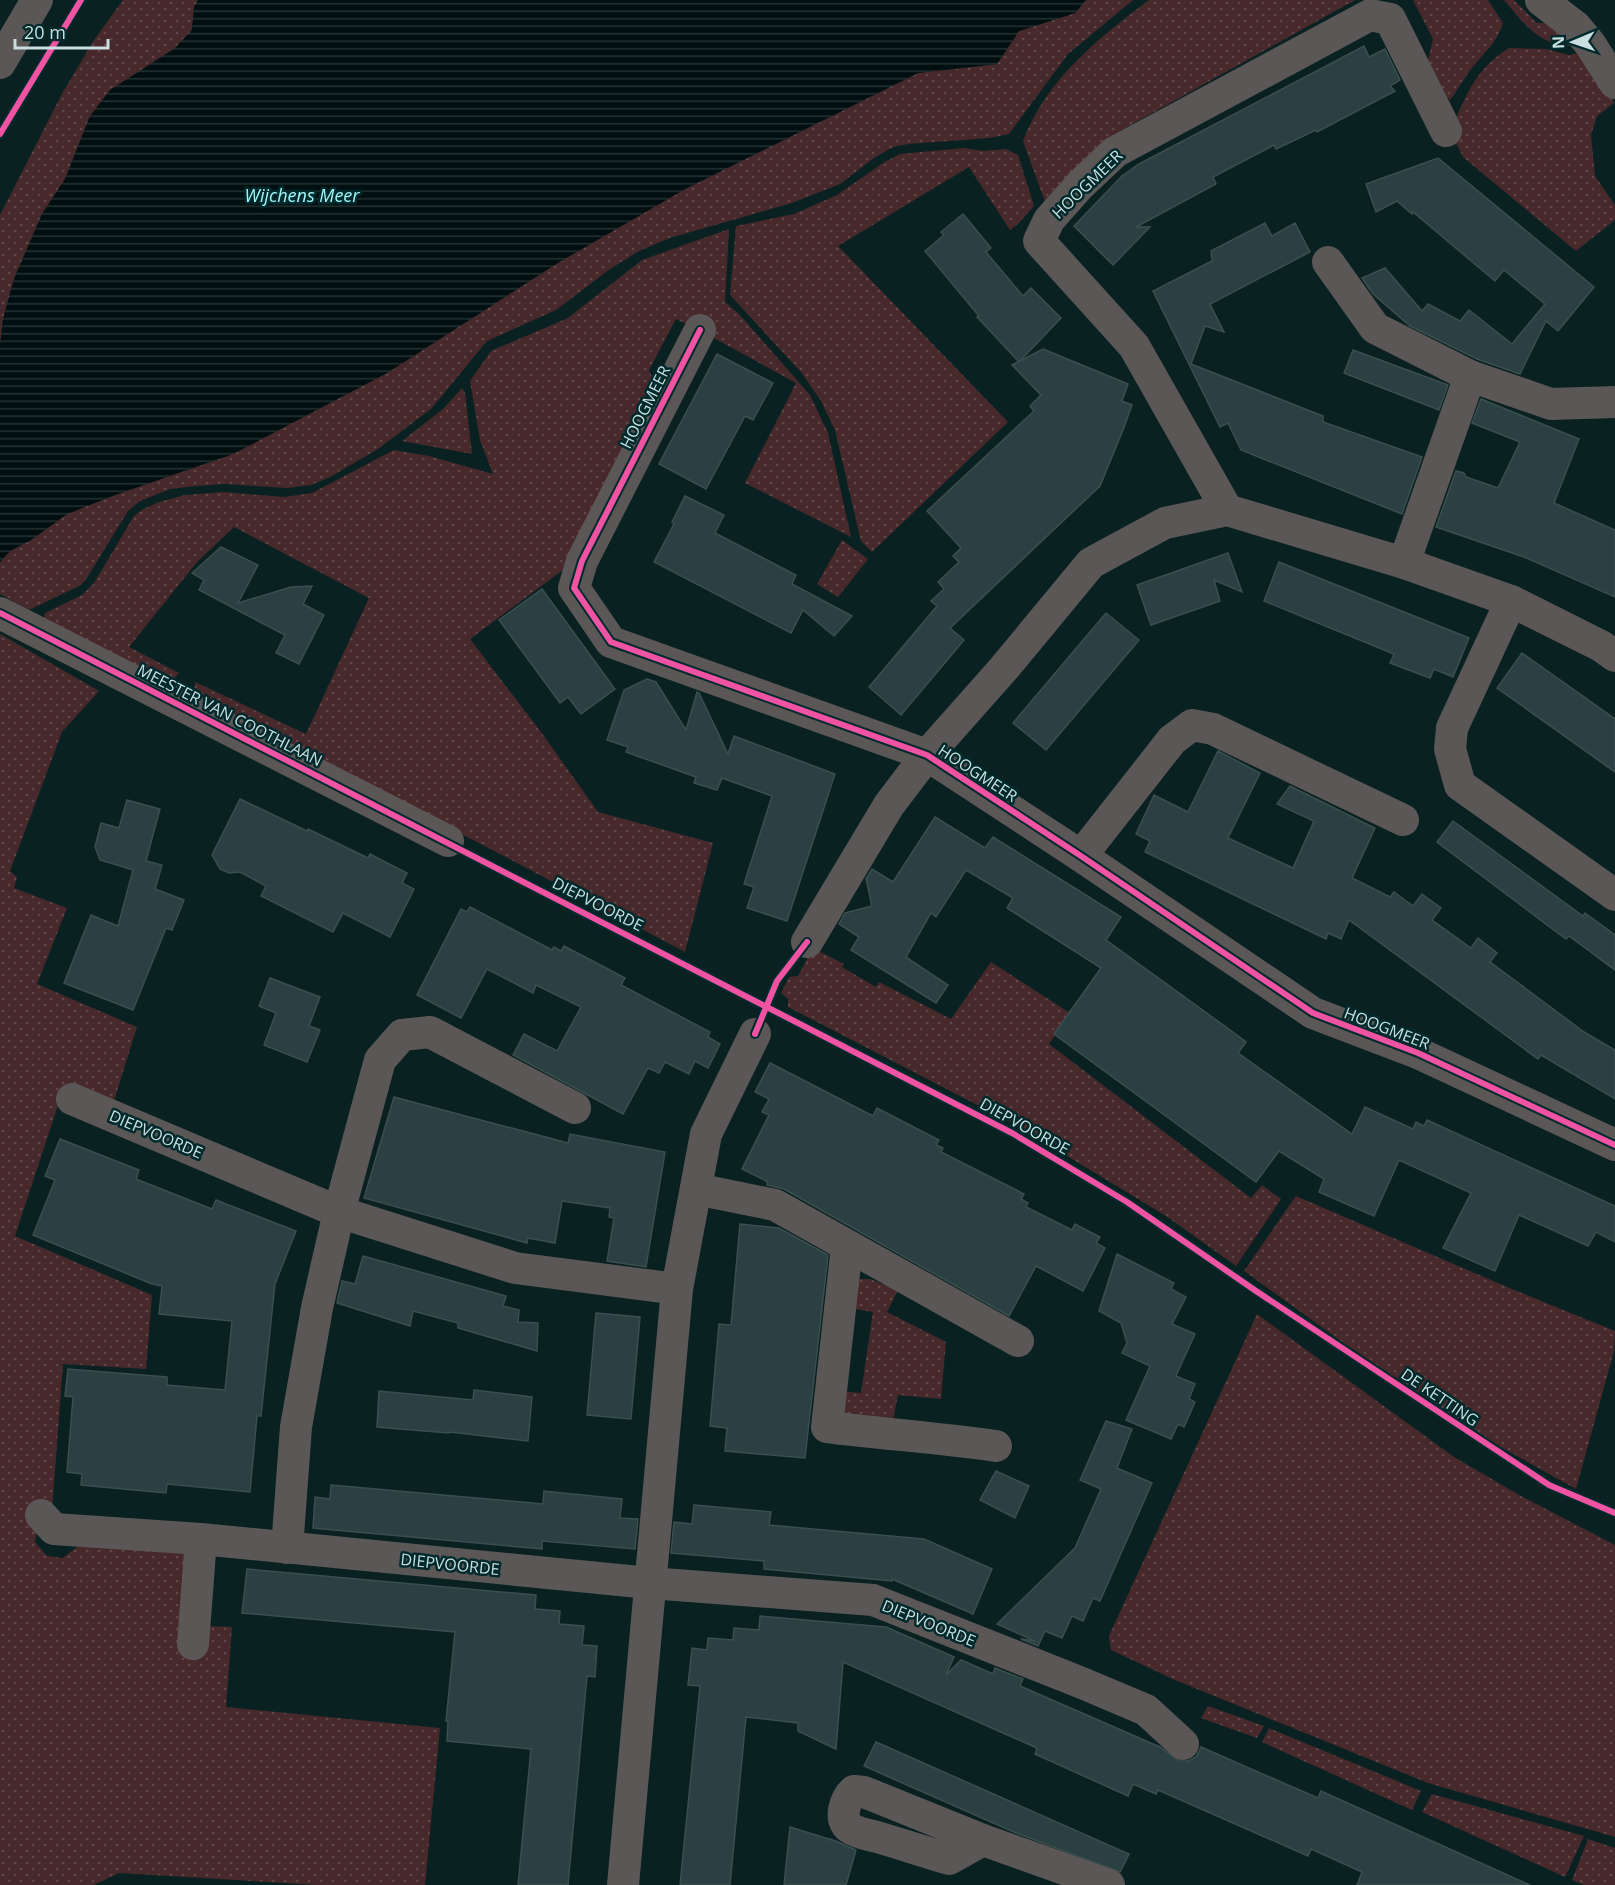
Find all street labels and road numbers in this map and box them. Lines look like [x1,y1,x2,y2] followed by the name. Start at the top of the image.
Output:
[1047,145,1127,223] street label: HOOGMEER
[615,362,675,452] street label: HOOGMEER
[134,659,326,771] street label: MEESTER VAN COOTHLAAN
[934,739,1022,807] street label: HOOGMEER
[549,872,647,936] street label: DIEPVOORDE
[1341,1002,1433,1055] street label: HOOGMEER
[976,1092,1074,1160] street label: DIEPVOORDE
[106,1104,206,1164] street label: DIEPVOORDE
[1397,1363,1483,1431] street label: DE KETTING
[399,1548,501,1580] street label: DIEPVOORDE
[879,1594,979,1652] street label: DIEPVOORDE

